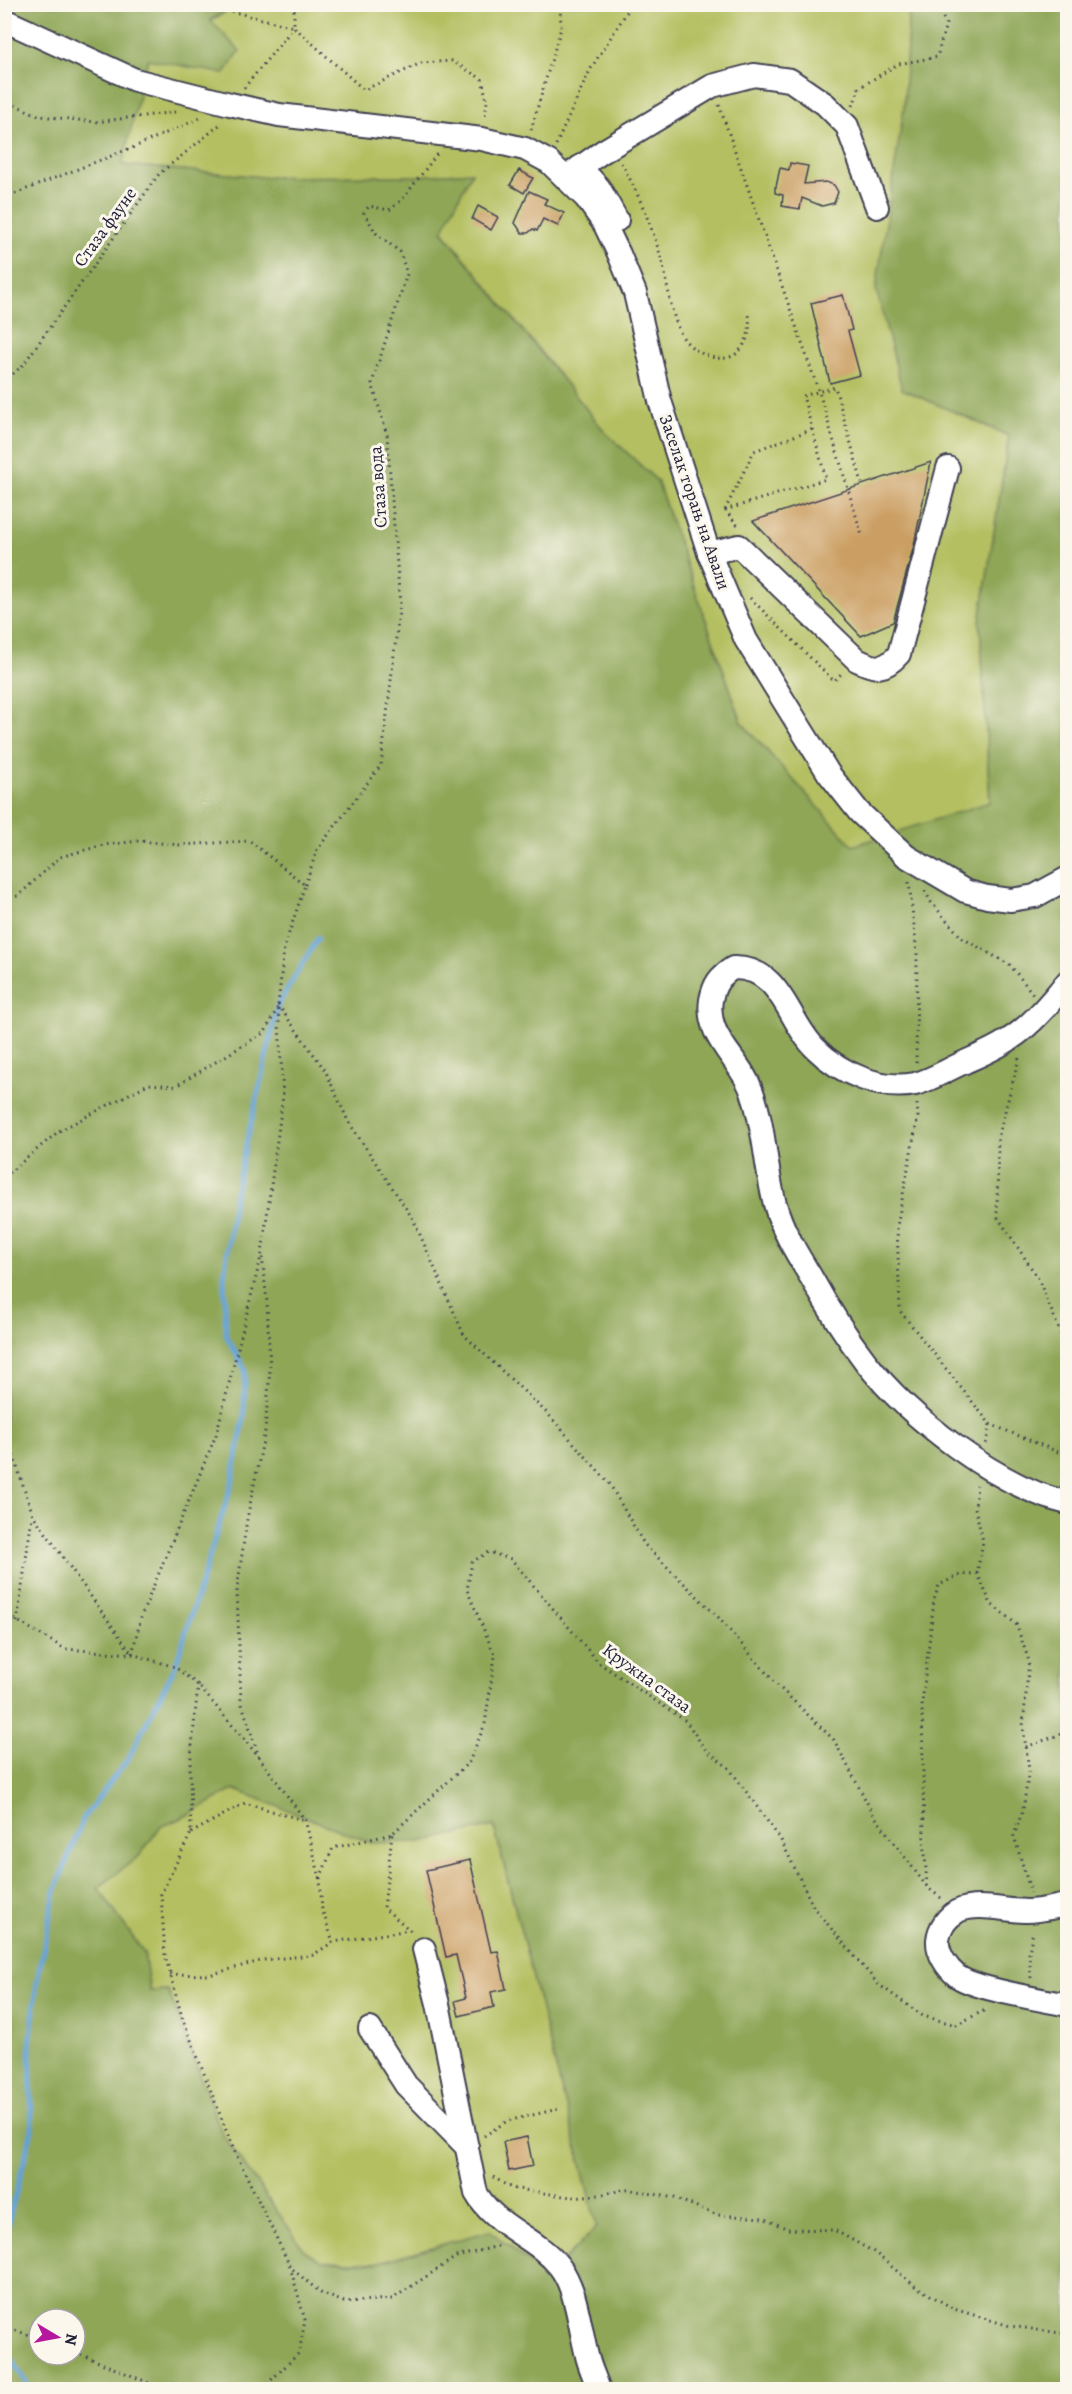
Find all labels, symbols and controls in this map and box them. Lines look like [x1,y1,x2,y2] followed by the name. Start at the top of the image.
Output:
[68,182,142,272] street label: Стаза фауне
[654,411,736,593] street label: Заселак торањ на Авали
[363,445,393,529] street label: Стаза вода
[598,1638,697,1719] street label: Кружна стаза
[27,2307,87,2367] north arrow
[59,2332,83,2347] text: N

